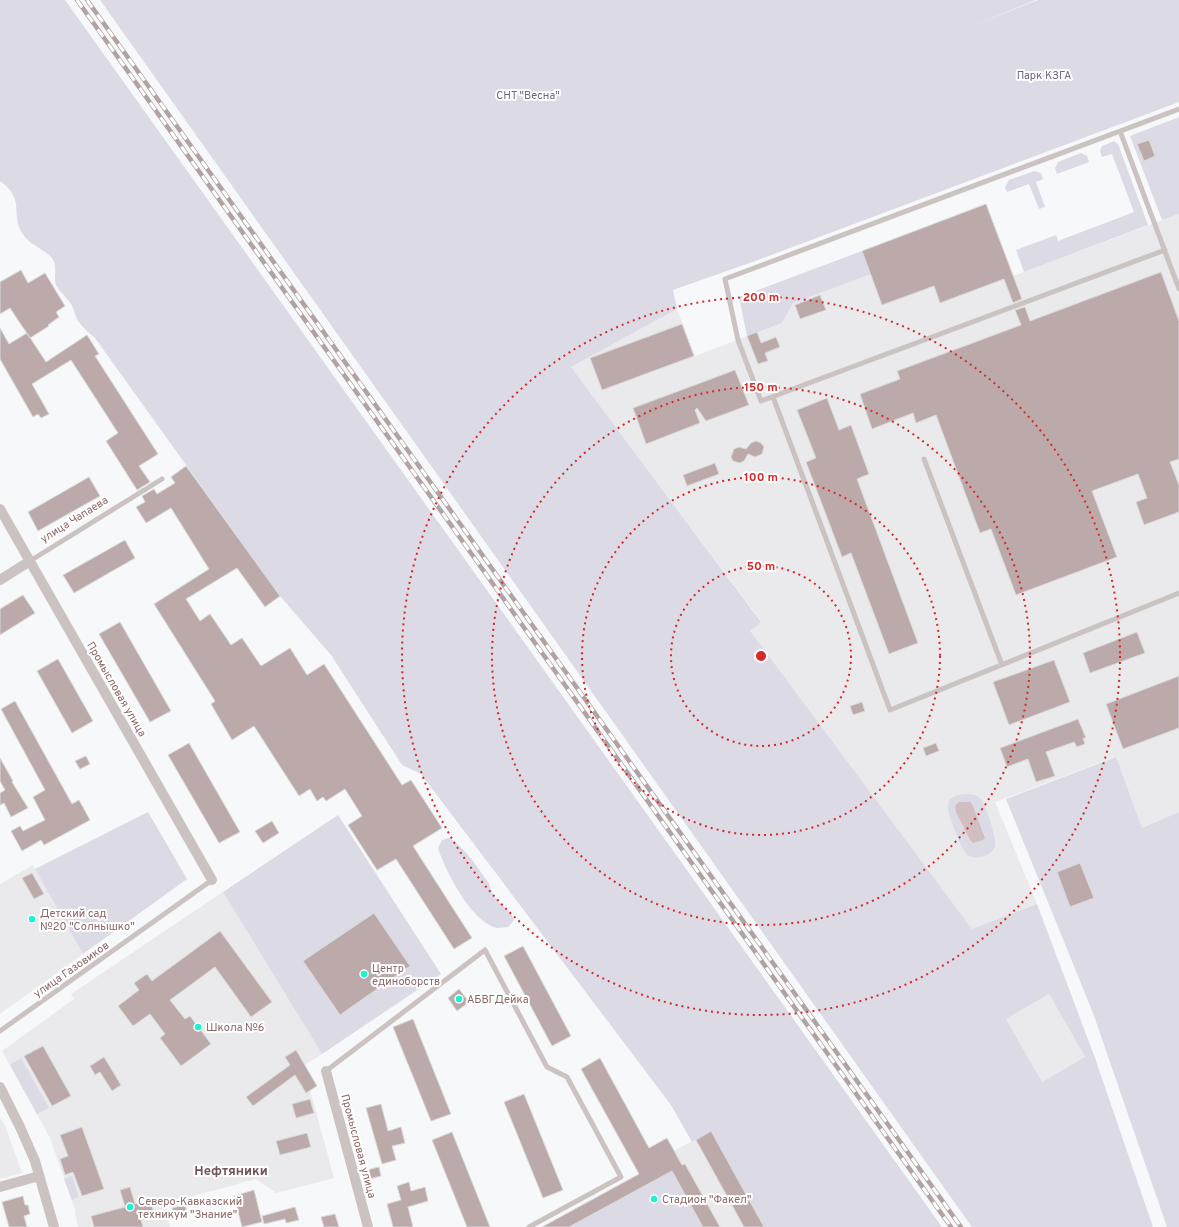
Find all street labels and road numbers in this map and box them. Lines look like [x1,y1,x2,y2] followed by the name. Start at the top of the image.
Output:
[38,493,111,546] street label: улица Чапаева
[83,640,149,740] street label: Промысловая улица
[31,939,112,1001] street label: улица Газовиков
[337,1093,379,1200] street label: Промысловая улица

